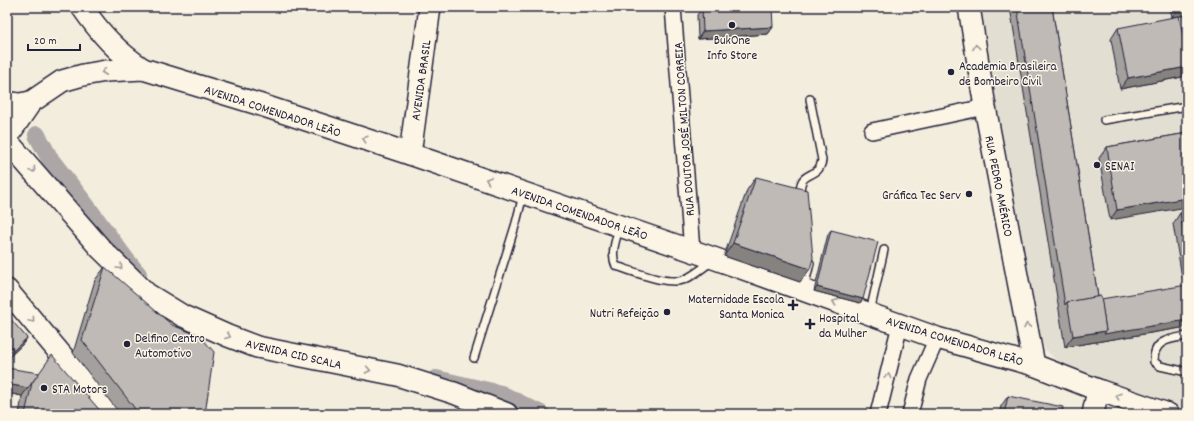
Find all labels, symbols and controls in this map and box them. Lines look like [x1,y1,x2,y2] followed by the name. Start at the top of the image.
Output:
[727,20,737,30] marker: BukOne Info Store
[28,26,80,52] scale bar
[707,32,757,66] place label: BukOne Info Store
[34,33,57,50] text: 20 m
[407,38,438,122] street label: AVENIDA BRASIL
[670,41,701,217] street label: RUA DOUTOR JOSÉ MILTON CORREIA
[972,44,981,50] one-way arrow
[959,58,1058,92] place label: Academia Brasileira de Bombeiro Civil
[101,67,107,76] one-way arrow
[946,67,956,77] marker: Academia Brasileira de Bombeiro Civil
[201,81,343,144] street label: AVENIDA COMENDADOR LEÃO
[978,134,1017,239] street label: RUA PEDRO AMÉRICO
[362,135,369,144] one-way arrow
[1105,158,1134,177] place label: SENAI
[1092,160,1102,170] marker: SENAI
[28,166,35,173] one-way arrow
[485,177,492,185] one-way arrow
[508,182,650,247] street label: AVENIDA COMENDADOR LEÃO
[882,187,962,206] place label: Gráfica Tec Serv
[964,189,974,199] marker: Gráfica Tec Serv
[115,262,123,270] one-way arrow
[688,291,785,325] place label: Maternidade Escola Santa Monica
[832,298,839,306] one-way arrow
[787,299,799,311] marker: Maternidade Escola Santa Monica
[590,305,659,324] place label: Nutri Refeição
[662,307,672,317] marker: Nutri Refeição
[819,310,867,344] place label: Hospital da Mulher
[883,312,1025,372] street label: AVENIDA COMENDADOR LEÃO
[28,315,35,323] one-way arrow
[804,318,816,330] marker: Hospital da Mulher
[1023,323,1032,329] one-way arrow
[135,330,205,364] place label: Delfino Centro Automotivo
[224,331,232,339] one-way arrow
[243,335,343,376] street label: AVENIDA CID SCALA
[122,339,132,349] marker: Delfino Centro Automotivo
[365,365,371,373] one-way arrow
[883,373,891,379] one-way arrow
[52,381,107,400] place label: STA Motors
[39,383,49,393] marker: STA Motors
[1114,393,1121,401] one-way arrow

